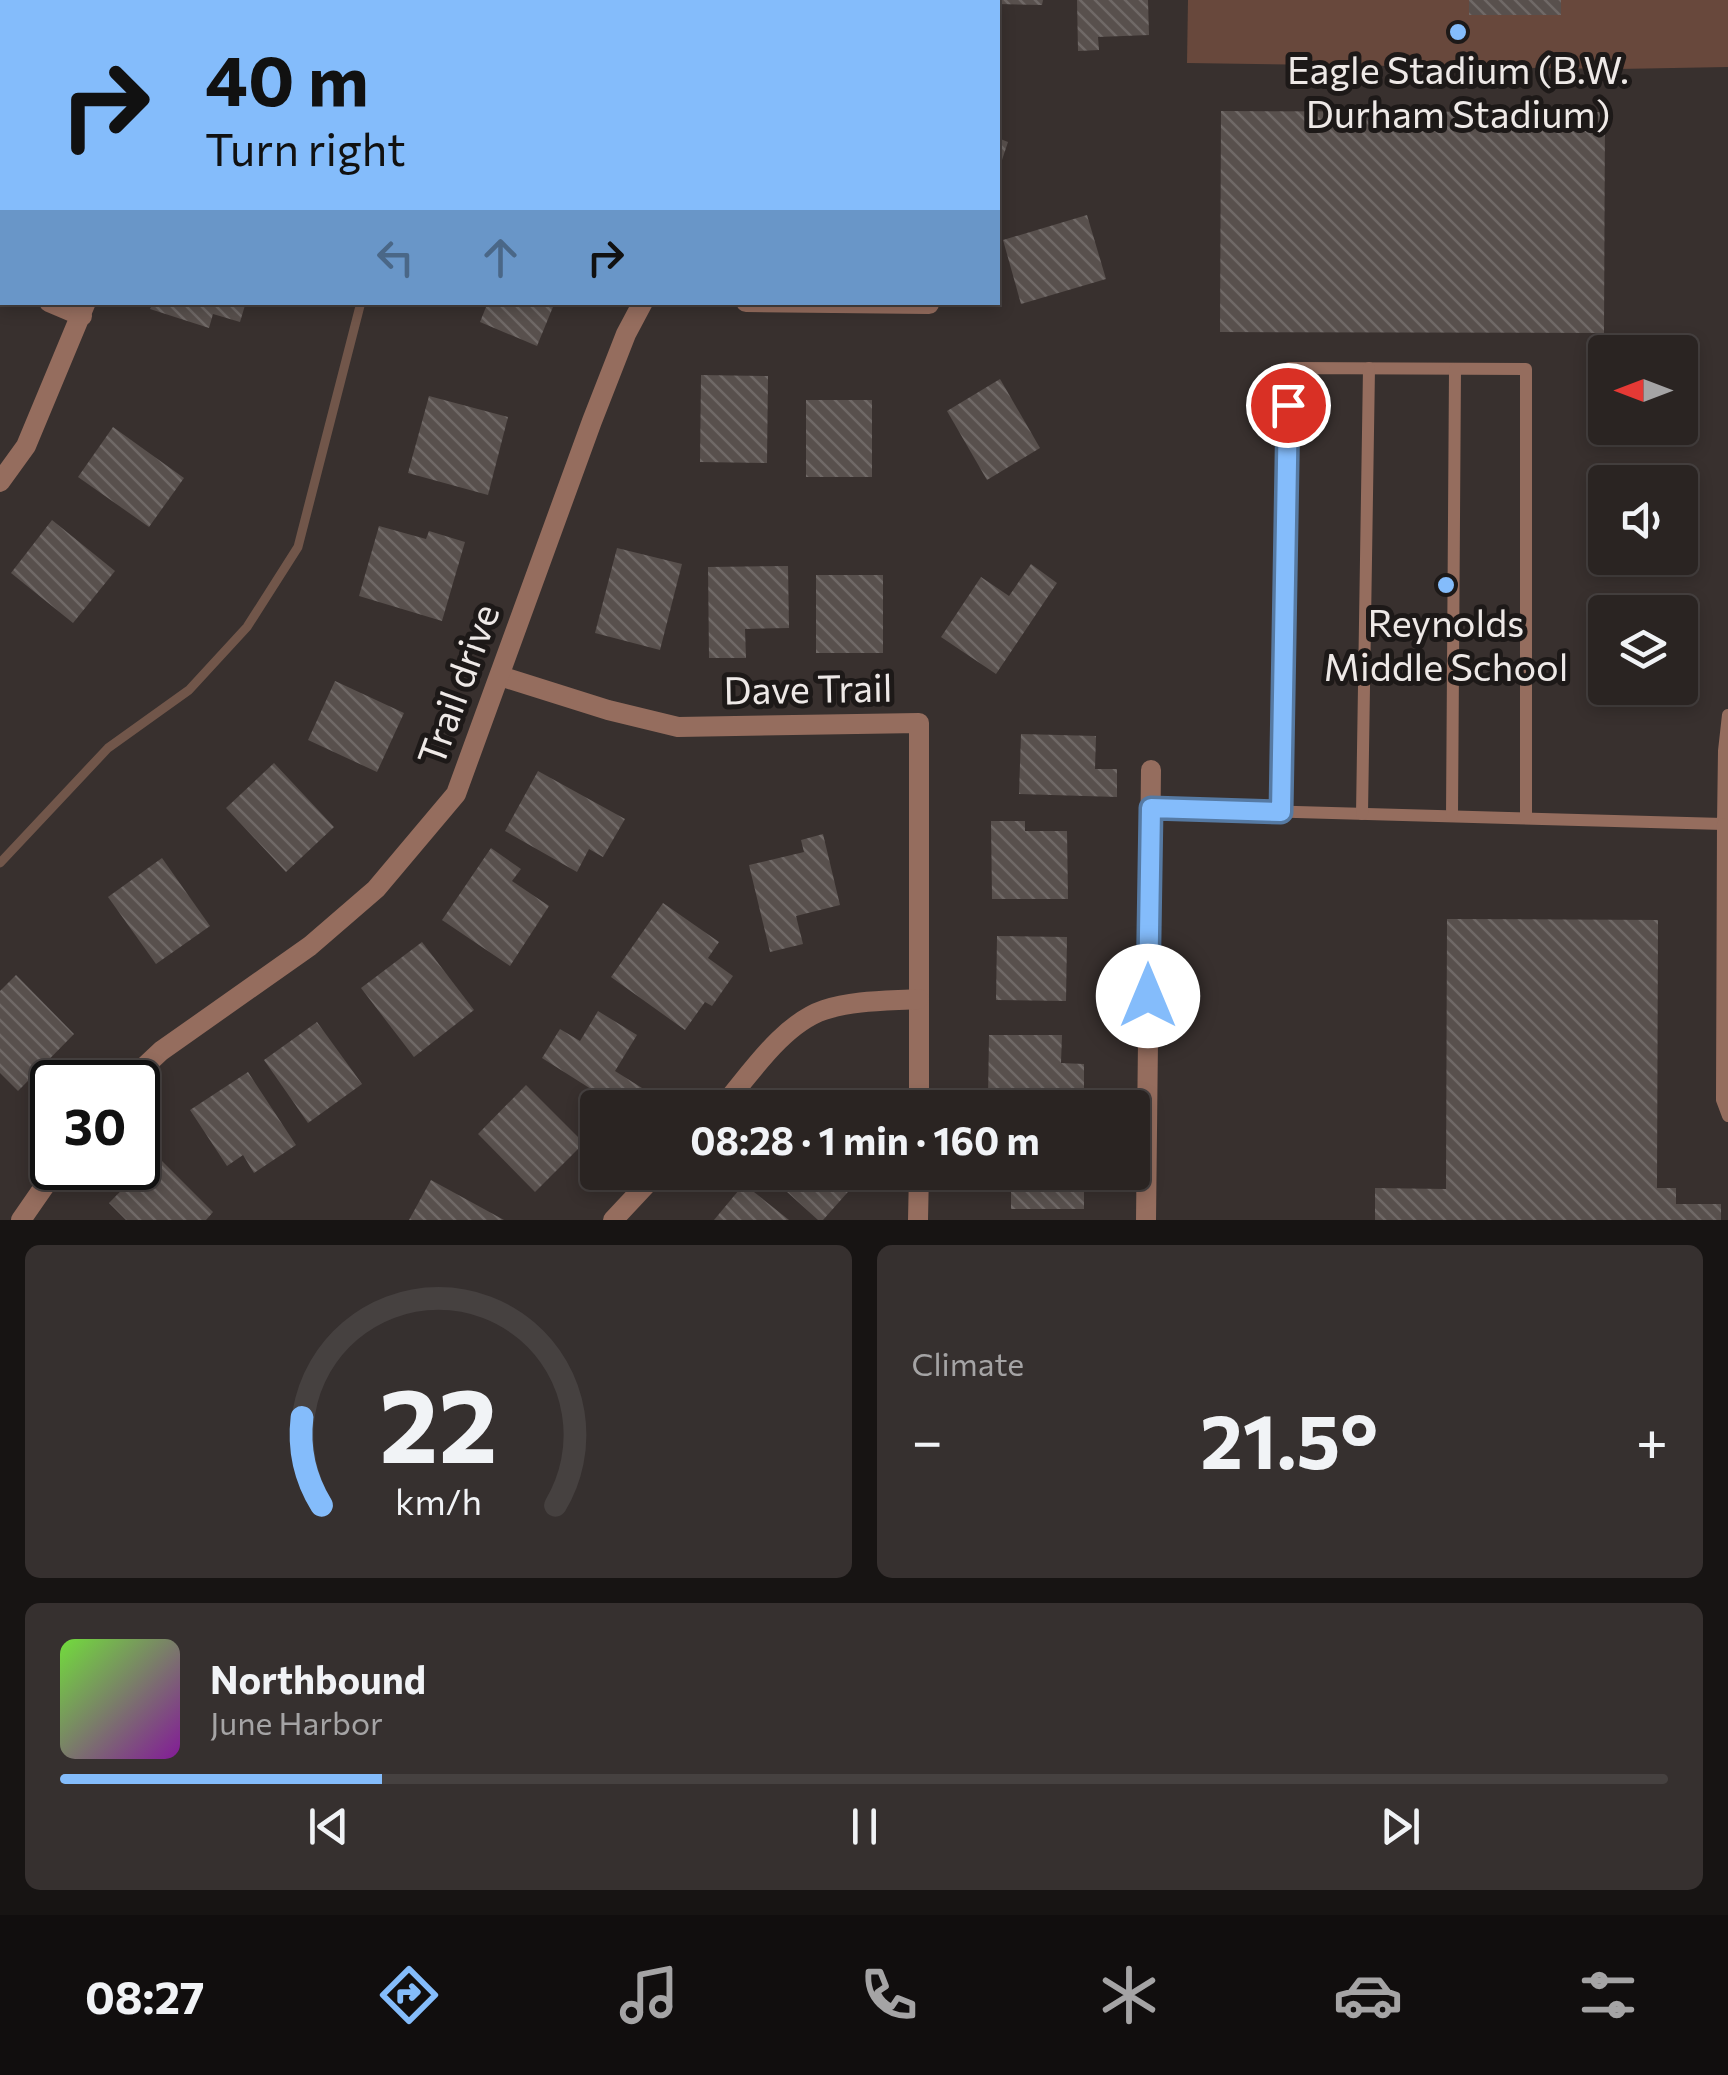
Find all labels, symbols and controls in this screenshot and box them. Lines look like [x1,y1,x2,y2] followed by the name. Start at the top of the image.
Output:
[1447,21,1469,43] marker: Eagle Stadium (B.W. Durham Stadium)
[205,35,369,120] text: 40 m
[40,40,170,170] icon: right
[1287,45,1629,136] place label: Eagle Stadium (B.W. Durham Stadium)
[205,120,406,175] text: Turn right
[368,230,423,285] icon: left
[473,230,528,285] icon: ahead
[578,230,633,285] icon: right
[1588,335,1698,445] north arrow
[1588,335,1698,705] map controls
[1246,363,1331,448] pin
[1261,378,1316,433] icon: arrive
[1588,465,1698,575] button: sound
[1435,574,1457,596] marker: Reynolds Middle School
[1588,595,1698,705] button: layers
[406,597,508,771] street label: Trail drive
[1324,598,1568,689] place label: Reynolds Middle School
[723,663,893,712] street label: Dave Trail
[1096,944,1200,1048] position arrow
[30,1060,160,1190] speed limit sign: 30
[690,1116,1040,1163] text: 08:28 · 1 min · 160 m
[912,1343,1024,1383] text: Climate
[379,1357,497,1484] text: 22
[1200,1393,1378,1484] text: 21.5°
[912,1405,943,1472] text: −
[1636,1405,1668,1472] text: +
[395,1479,482,1522] text: km/h
[210,1655,426,1702] text: Northbound
[210,1702,383,1742] text: June Harbor
[301,1799,356,1854] icon: previous
[837,1799,892,1854] icon: pause
[1373,1799,1428,1854] icon: next
[374,1960,444,2030] icon: directions
[614,1960,684,2030] icon: music
[854,1960,924,2030] icon: phone
[1094,1960,1164,2030] icon: climate
[1333,1960,1403,2030] icon: car
[1573,1960,1643,2030] icon: filters
[85,1968,205,2023] text: 08:27

